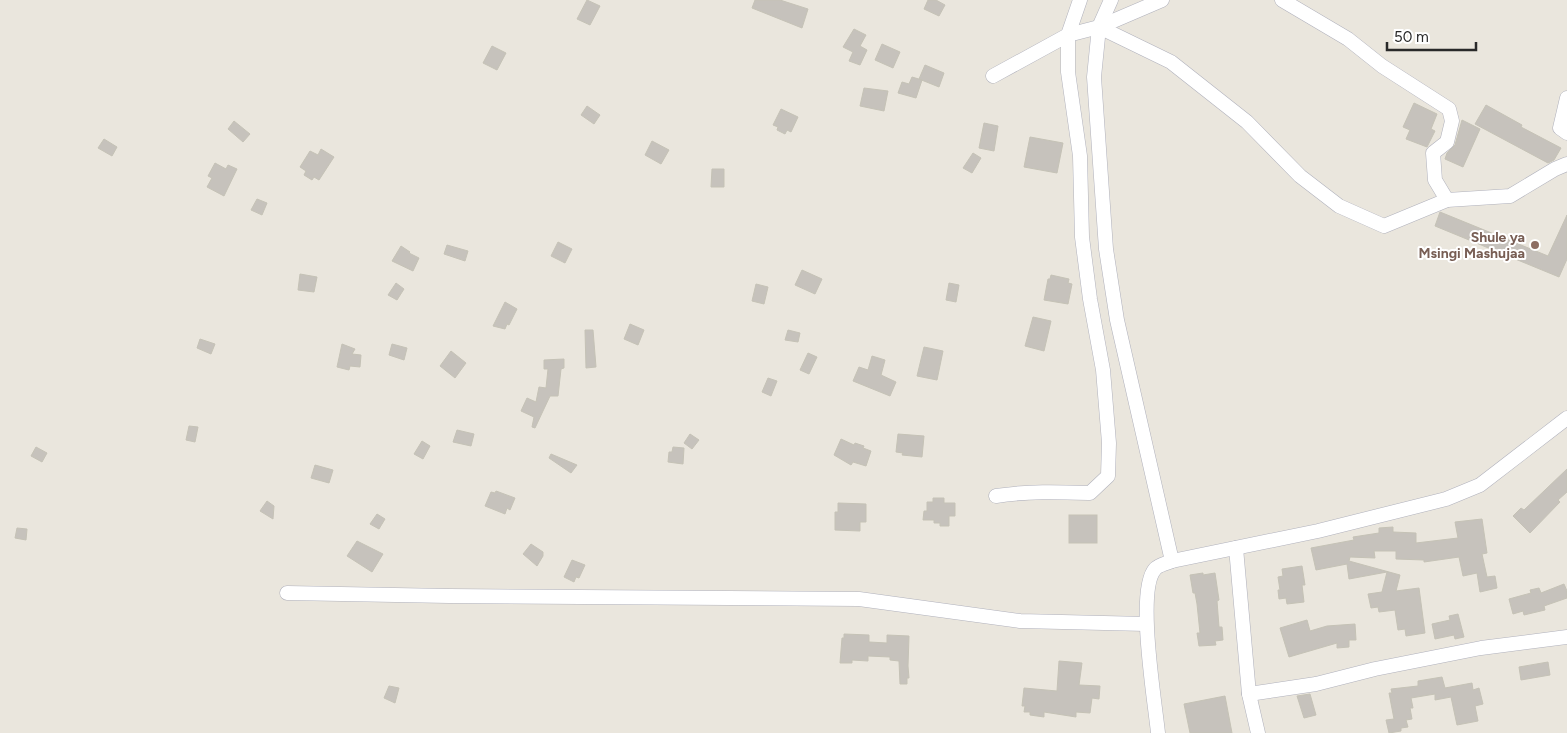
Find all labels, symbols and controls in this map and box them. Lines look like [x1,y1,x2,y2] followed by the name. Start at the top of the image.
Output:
[1387,20,1476,52] scale bar
[1394,28,1429,46] text: 50 m
[1419,229,1525,262] place label: Shule ya Msingi Mashujaa
[1529,239,1541,251] marker: Shule ya Msingi Mashujaa

